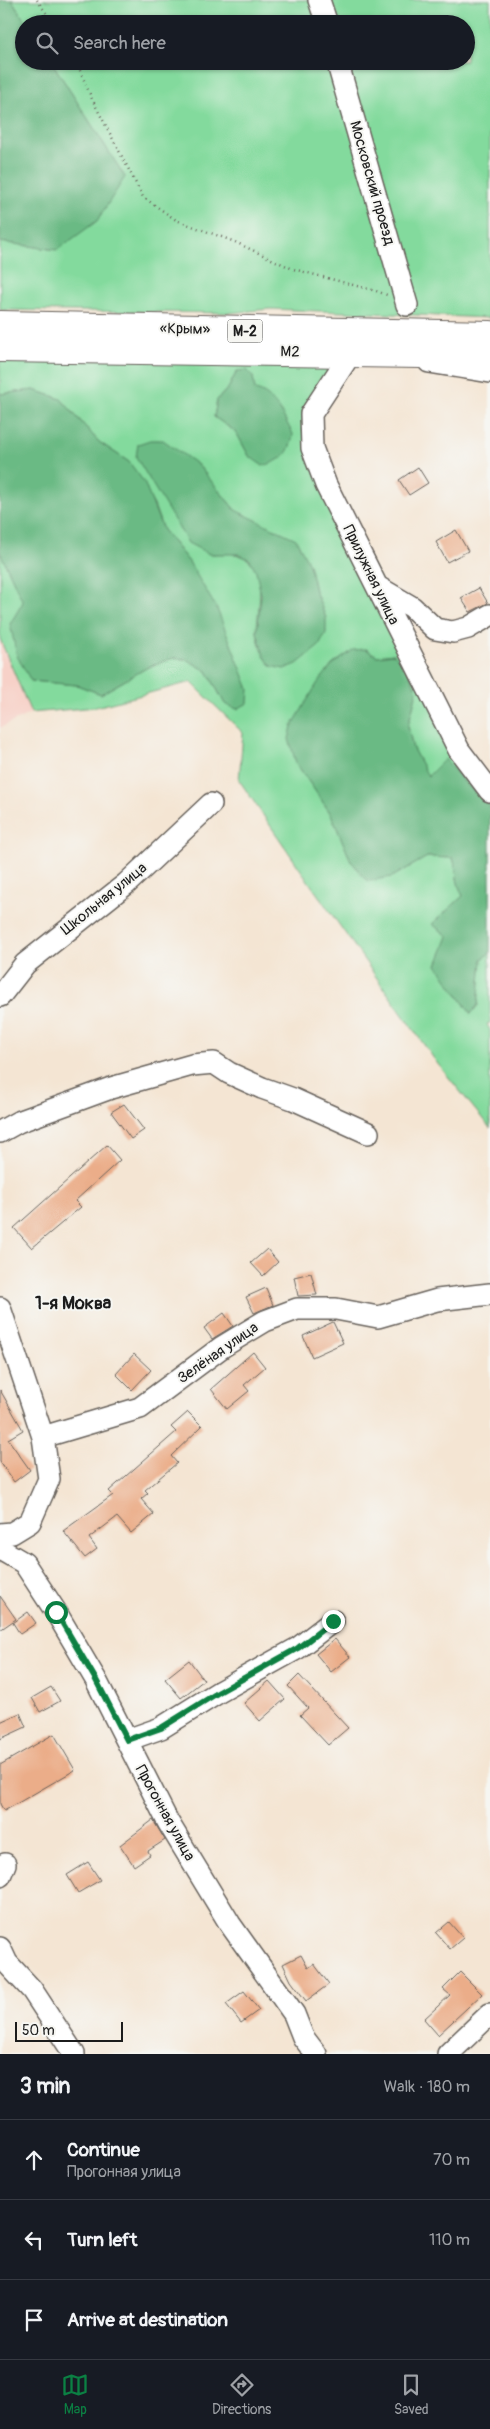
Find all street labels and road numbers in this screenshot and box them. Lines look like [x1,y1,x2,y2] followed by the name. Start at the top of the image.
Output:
[345,119,399,247] street label: Московский проезд
[160,319,211,339] street label: «Крым»
[228,320,262,342] road number: М-2
[280,342,300,362] street label: М2
[339,522,403,628] street label: Прилужная улица
[57,859,151,939] street label: Школьная улица
[174,1318,262,1388] street label: Зелёная улица
[131,1762,199,1864] street label: Прогонная улица

